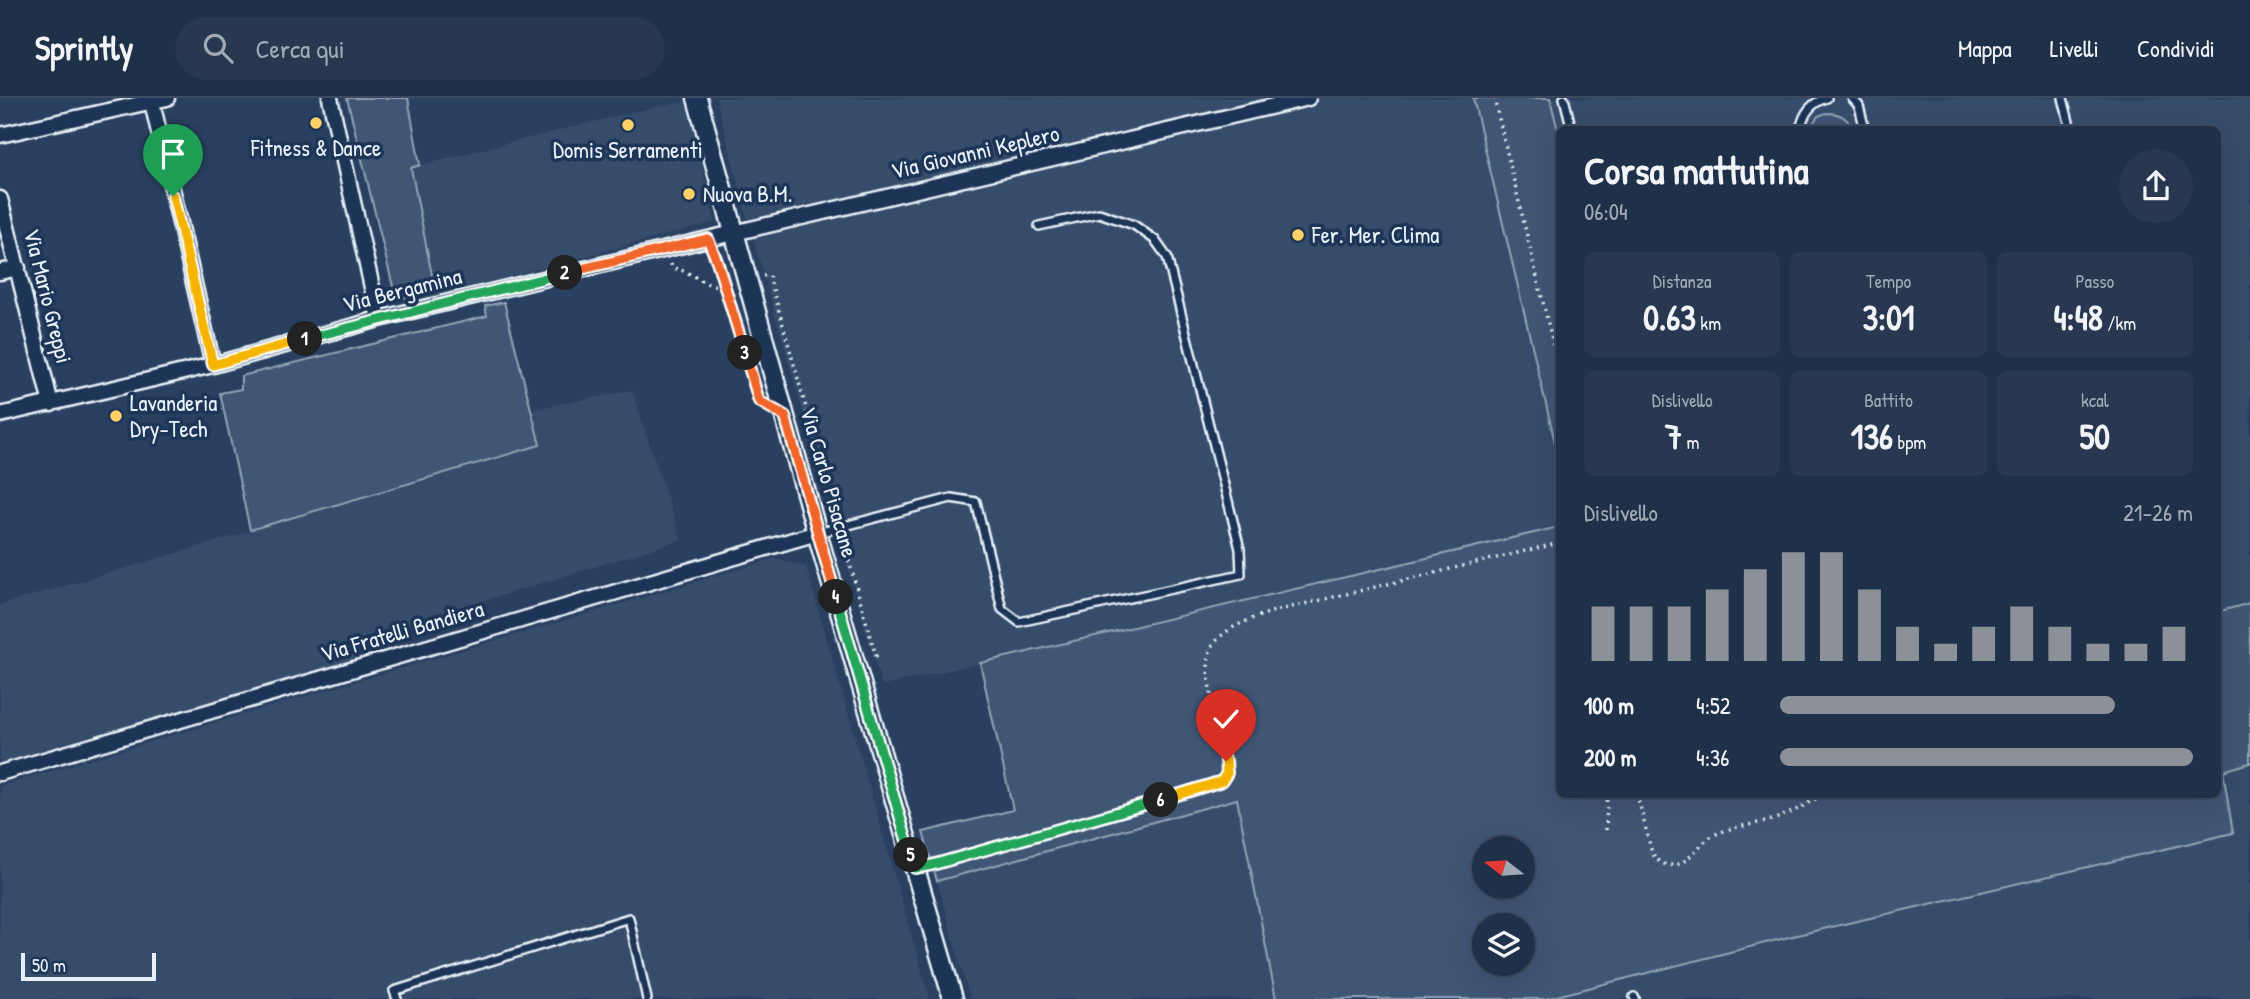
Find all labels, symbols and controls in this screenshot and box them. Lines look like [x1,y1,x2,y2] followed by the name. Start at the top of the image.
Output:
[175,17,665,80] search box
[35,26,133,70] text: Sprintly
[199,29,237,67] icon: search
[255,31,345,66] text: Cerca qui
[1958,32,2012,64] text: Mappa
[2050,32,2099,64] text: Livelli
[2137,32,2215,64] text: Condividi
[308,115,324,131] marker: Fitness & Dance
[620,117,636,133] marker: Domis Serramenti
[888,117,1062,186] street label: Via Giovanni Keplero
[143,124,203,196] pin
[250,132,381,163] place label: Fitness & Dance
[553,134,703,165] place label: Domis Serramenti
[154,135,192,173] icon: arrive
[1584,144,1809,196] text: Corsa mattutina
[2119,149,2193,223] button: share
[703,178,792,209] place label: Nuova B.M.
[681,186,697,202] marker: Nuova B.M.
[1584,196,1628,227] text: 06:04
[1311,219,1439,250] place label: Fer. Mer. Clima
[17,225,80,366] street label: Via Mario Greppi
[1290,227,1306,243] marker: Fer. Mer. Clima
[548,256,582,290] pin: 2
[560,259,569,285] text: 2
[339,260,465,319] street label: Via Bergamina
[1653,268,1712,294] text: Distanza
[1866,268,1911,294] text: Tempo
[2075,268,2114,294] text: Passo
[1643,294,1696,341] text: 0.63
[1862,294,1915,341] text: 3:01
[2053,294,2103,341] text: 4:48
[1696,310,1721,336] text: km
[2103,310,2136,336] text: /km
[288,322,322,356] pin: 1
[301,325,308,351] text: 1
[728,336,762,370] pin: 3
[740,339,749,365] text: 3
[130,387,217,444] place label: Lavanderia Dry-Tech
[1652,387,1713,413] text: Dislivello
[1864,387,1913,413] text: Battito
[2081,387,2109,413] text: kcal
[793,403,866,561] street label: Via Carlo Pisacane
[108,408,124,424] marker: Lavanderia Dry-Tech
[1665,413,1682,460] text: 7
[1851,413,1893,460] text: 136
[2080,413,2110,460] text: 50
[1682,429,1699,455] text: m
[1893,429,1926,455] text: bpm
[1584,497,1658,528] text: Dislivello
[2123,497,2193,528] text: 21–26 m
[818,580,854,614] pin: 4
[832,583,839,609] text: 4
[317,592,487,669] street label: Via Fratelli Bandiera
[1196,689,1256,761] pin
[1584,690,1634,721] text: 100 m
[1696,690,1730,721] text: 4:52
[1207,700,1245,738] icon: check
[1584,742,1636,773] text: 200 m
[1696,742,1729,773] text: 4:36
[1144,782,1178,818] pin: 6
[1157,786,1164,812] text: 6
[1472,836,1535,900] north arrow
[1472,836,1535,976] map controls
[894,838,928,872] pin: 5
[906,841,915,867] text: 5
[1472,913,1535,976] button: layers
[21,950,156,982] scale bar
[32,952,66,978] text: 50 m

